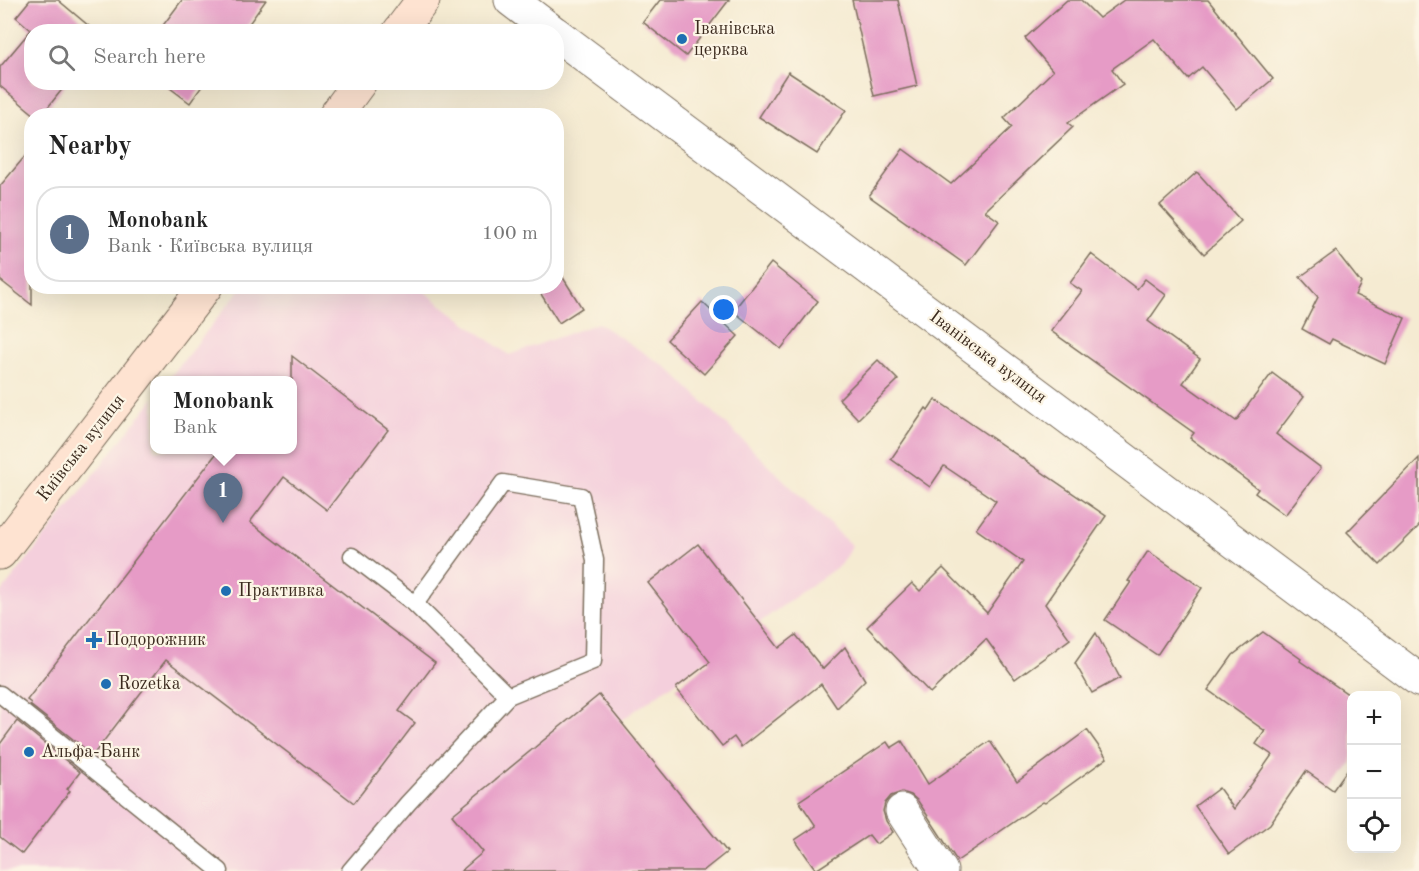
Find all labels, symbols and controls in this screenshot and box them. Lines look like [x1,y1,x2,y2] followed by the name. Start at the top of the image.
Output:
[694,20,775,59] place label: Іванівська церква
[24,24,564,90] search box
[675,32,689,46] marker: Іванівська церква
[45,41,78,74] icon: search
[93,46,206,68] text: Search here
[48,134,132,160] text: Nearby
[107,210,208,232] text: Monobank
[64,224,75,244] text: 1
[482,224,538,244] text: 100 m
[107,237,313,257] text: Bank · Київська вулиця
[709,295,738,324] your location
[926,307,1050,407] street label: Іванівська вулиця
[150,376,297,454] popup
[34,391,128,505] street label: Київська вулиця
[173,391,274,413] text: Monobank
[173,418,218,438] text: Bank
[204,474,242,523] pin: 1
[238,582,324,600] place label: Практивка
[219,584,233,598] marker: Практивка
[106,631,206,649] place label: Подорожник
[87,633,101,647] marker: Подорожник
[118,675,181,693] place label: Rozetka
[99,677,113,691] marker: Rozetka
[1347,691,1401,853] map controls
[1347,691,1401,745] button: +
[41,743,140,762] place label: Альфа-Банк
[22,745,36,759] marker: Альфа-Банк
[1347,745,1401,799] button: −
[1347,799,1401,853] button: locate

